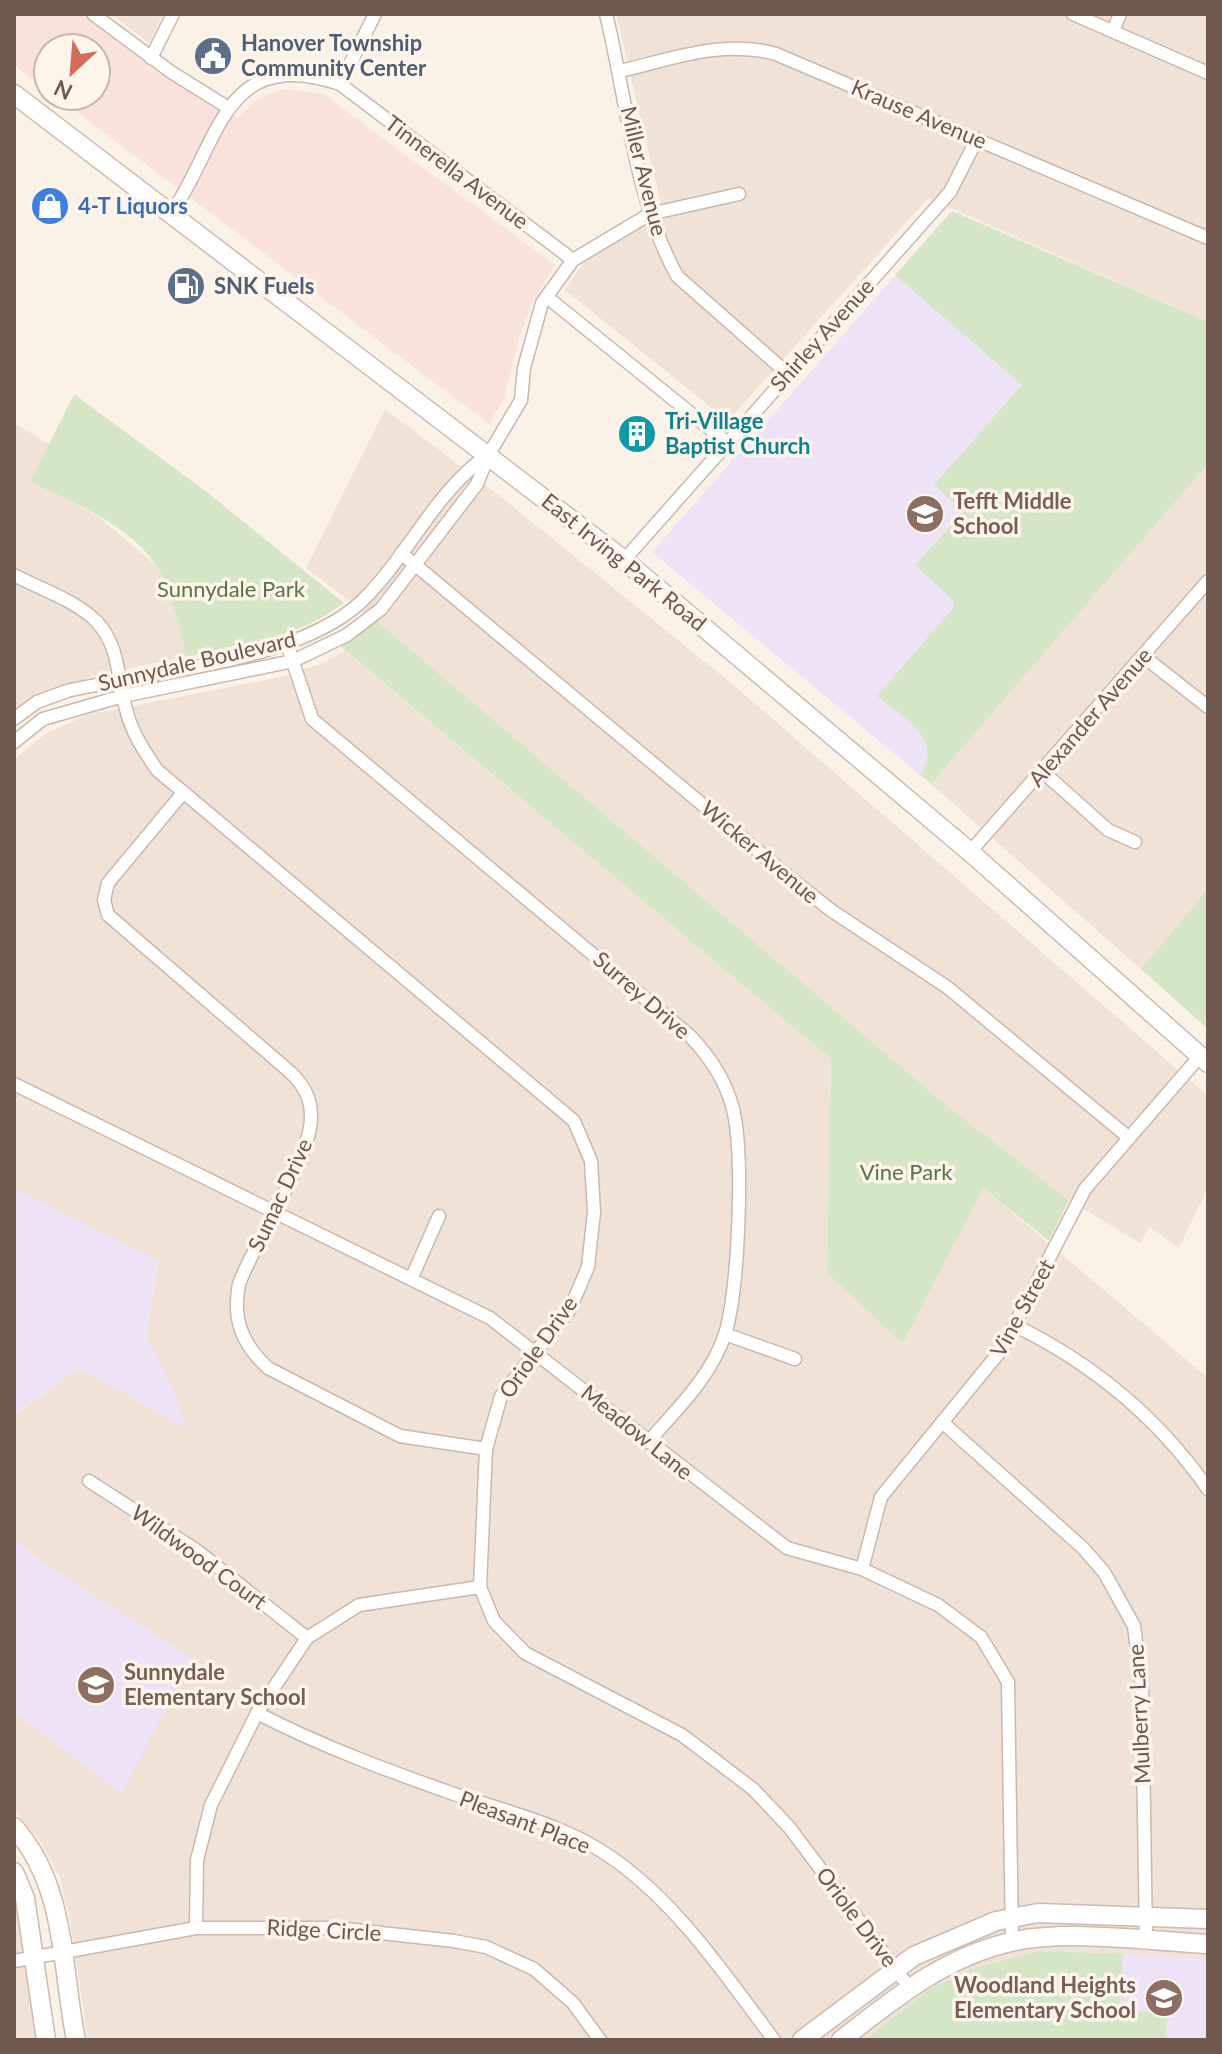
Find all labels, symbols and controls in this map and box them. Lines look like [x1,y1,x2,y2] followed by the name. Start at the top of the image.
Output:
[241,29,427,81] place label: Hanover Township Community Center
[32,32,112,112] north arrow
[192,35,234,77] public building icon: Hanover Township Community Center
[847,73,991,154] street label: Krause Avenue
[49,75,77,106] text: N
[615,103,674,239] street label: Miller Avenue
[380,109,534,234] street label: Tinnerella Avenue
[29,185,71,227] shop icon: 4-T Liquors
[78,192,188,219] place label: 4-T Liquors
[165,265,207,307] fuel station icon: SNK Fuels
[214,272,314,299] place label: SNK Fuels
[764,273,879,397] street label: Shirley Avenue
[665,407,810,459] place label: Tri-Village Baptist Church
[616,413,658,455] building icon: Tri-Village Baptist Church
[537,487,712,636] street label: East Irving Park Road
[953,487,1072,539] place label: Tefft Middle School
[904,493,946,535] school or university icon: Tefft Middle School
[157,575,306,602] park label: Sunnydale Park
[95,625,298,696] street label: Sunnydale Boulevard
[1022,642,1157,792] street label: Alexander Avenue
[696,794,825,909] street label: Wicker Avenue
[588,945,696,1044] street label: Surrey Drive
[242,1134,317,1256] street label: Sumac Drive
[860,1158,953,1185] park label: Vine Park
[984,1254,1060,1361] street label: Vine Street
[493,1291,583,1403] street label: Oriole Drive
[576,1378,699,1485] street label: Meadow Lane
[126,1498,272,1615] street label: Wildwood Court
[1121,1643,1156,1785] street label: Mulberry Lane
[124,1658,306,1710] place label: Sunnydale Elementary School
[75,1664,117,1706] school or university icon: Sunnydale Elementary School
[456,1784,595,1859] street label: Pleasant Place
[811,1861,904,1972] street label: Oriole Drive
[266,1913,382,1946] street label: Ridge Circle
[954,1971,1136,2023] place label: Woodland Heights Elementary School
[1143,1977,1185,2019] school or university icon: Woodland Heights Elementary School

